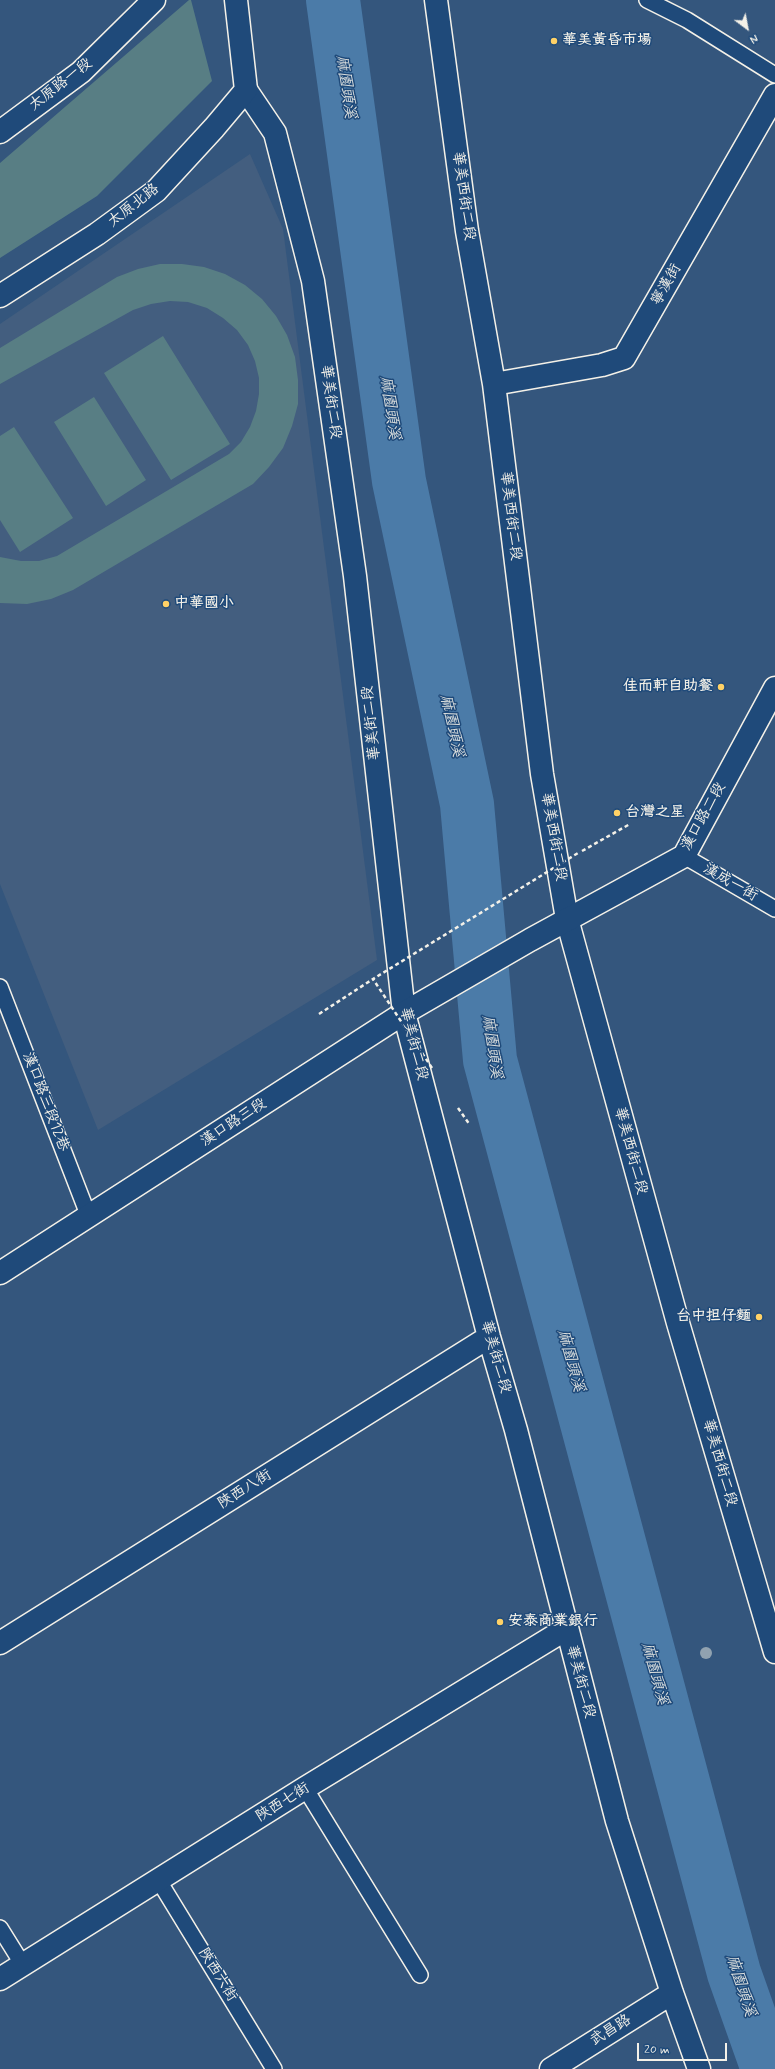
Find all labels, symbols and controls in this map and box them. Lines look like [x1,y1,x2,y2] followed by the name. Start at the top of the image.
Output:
[727,8,767,48] north arrow
[747,30,760,46] text: N
[562,32,652,50] place label: 華美黃昏市場
[549,36,559,46] marker: 華美黃昏市場
[331,54,359,120] water label: 麻園頭溪
[26,55,96,115] street label: 太原路一段
[448,150,478,242] street label: 華美西街二段
[105,180,163,232] street label: 太原北路
[648,261,686,309] street label: 寧漢街
[316,364,344,440] street label: 華美街二段
[375,375,403,441] water label: 麻園頭溪
[496,470,524,562] street label: 華美西街二段
[174,595,234,613] place label: 中華國小
[161,599,171,609] marker: 中華國小
[623,678,713,696] place label: 佳而軒自助餐
[716,682,726,692] marker: 佳而軒自助餐
[359,685,385,761] street label: 華美街二段
[435,693,467,759] water label: 麻園頭溪
[678,780,730,854] street label: 漢口路二段
[536,791,570,883] street label: 華美西街二段
[625,804,685,822] place label: 台灣之星
[612,808,622,818] marker: 台灣之星
[700,860,760,906] street label: 漢成一街
[395,1005,431,1083] street label: 華美街二段
[477,1014,505,1080] water label: 麻園頭溪
[18,1050,72,1154] street label: 漢口路三段12巷
[198,1095,270,1151] street label: 漢口路三段
[610,1105,650,1197] street label: 華美西街二段
[676,1308,751,1326] place label: 台中担仔麵
[754,1312,764,1322] marker: 台中担仔麵
[476,1318,514,1396] street label: 華美街二段
[552,1328,588,1394] water label: 麻園頭溪
[698,1417,740,1509] street label: 華美西街二段
[215,1466,275,1514] street label: 陝西八街
[508,1613,598,1631] place label: 安泰商業銀行
[495,1617,505,1627] marker: 安泰商業銀行
[636,1641,672,1707] water label: 麻園頭溪
[562,1643,598,1721] street label: 華美街二段
[253,1779,313,1827] street label: 陜西七街
[193,1945,241,2005] street label: 陝西六街
[721,1953,759,2019] water label: 麻園頭溪
[587,2011,635,2051] street label: 武昌路
[639,2035,729,2061] scale bar
[644,2042,670,2058] text: 20 m

